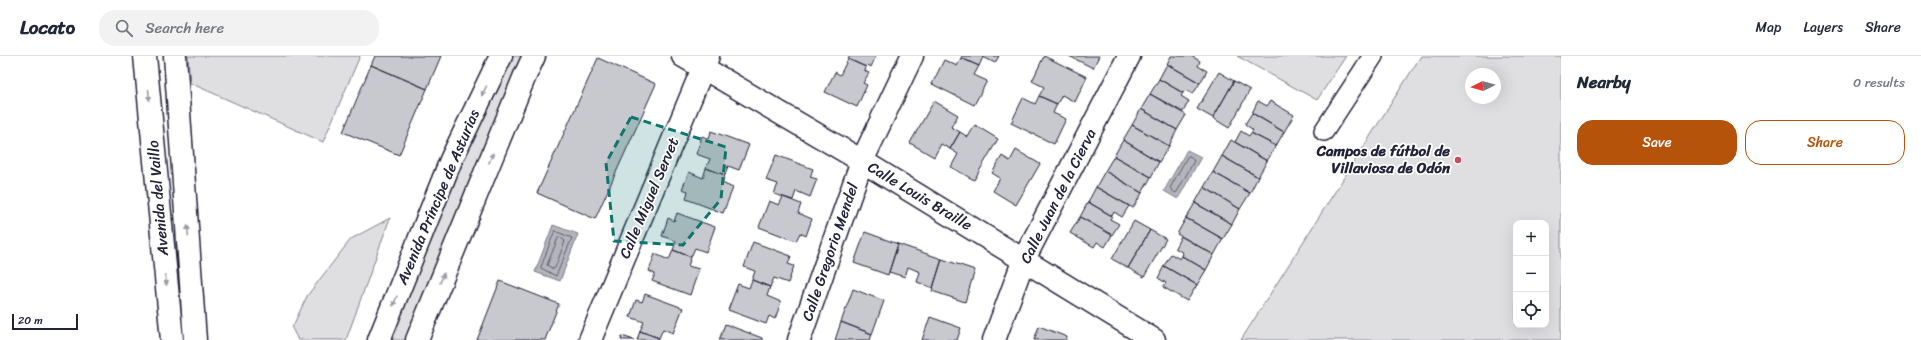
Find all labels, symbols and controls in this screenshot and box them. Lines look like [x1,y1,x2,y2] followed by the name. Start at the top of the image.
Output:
[99,10,379,46] search box
[20,11,75,44] text: Locato
[145,15,224,41] text: Search here
[1756,15,1781,40] text: Map
[1803,15,1843,40] text: Layers
[1865,15,1901,40] text: Share
[113,17,135,39] icon: search
[1577,67,1631,97] text: Nearby
[1465,68,1501,104] north arrow
[1853,71,1905,94] text: 0 results
[481,86,487,97] one-way arrow
[145,89,152,101] one-way arrow
[389,104,487,290] street label: Avenida Príncipe de Asturias
[1577,120,1737,165] button: Save
[1745,120,1905,165] button: Share
[1013,123,1104,268] street label: Calle Juan de la Cierva
[612,133,686,263] street label: Calle Miguel Servet
[1316,138,1451,181] place label: Campos de fútbol de Villaviosa de Odón
[140,139,176,258] street label: Avenida del Vaillo
[489,151,495,163] one-way arrow
[863,154,978,238] street label: Calle Louis Braille
[1453,155,1463,165] marker: Campos de fútbol de Villaviosa de Odón
[794,179,866,325] street label: Calle Gregorio Mendel
[1513,220,1549,328] map controls
[1513,220,1549,256] button: +
[184,225,191,237] one-way arrow
[1513,256,1549,292] button: −
[440,271,446,283] one-way arrow
[163,274,169,286] one-way arrow
[1513,292,1549,328] button: locate
[392,295,398,306] one-way arrow
[18,311,43,330] text: 20 m
[12,312,78,331] scale bar

